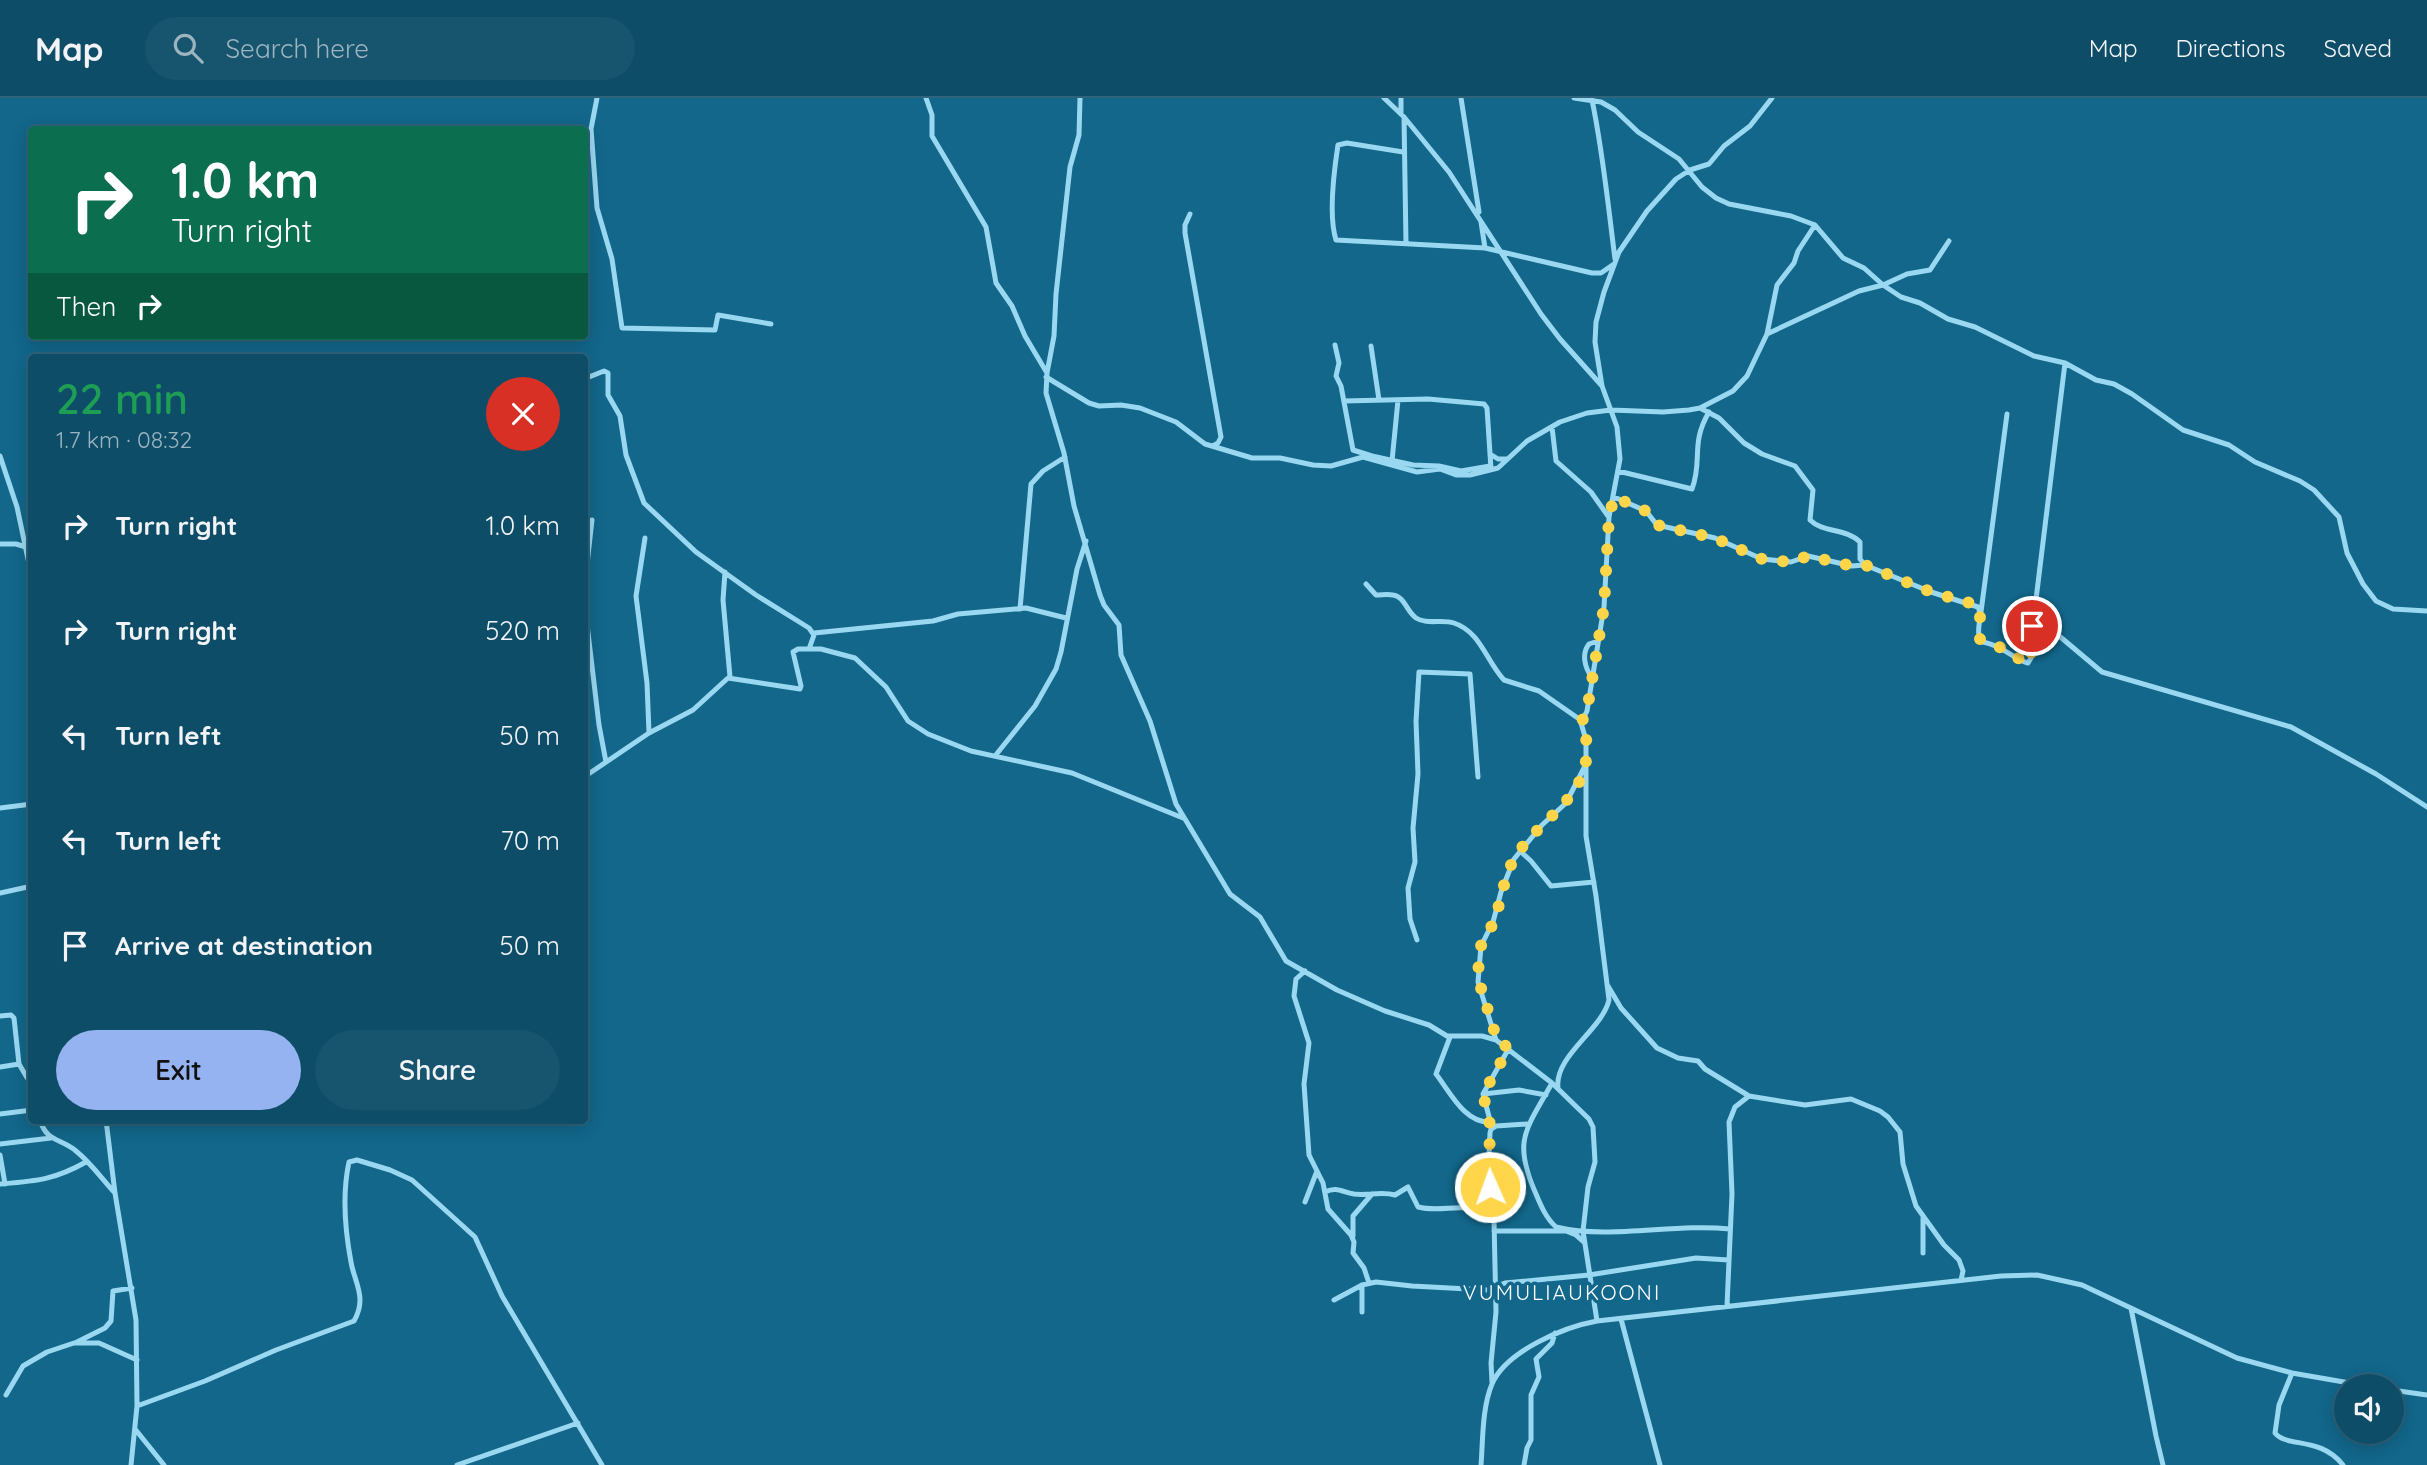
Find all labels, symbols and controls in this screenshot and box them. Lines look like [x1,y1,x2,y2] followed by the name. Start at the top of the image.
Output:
[145,17,635,80] search box
[35,28,103,69] text: Map
[169,29,207,67] icon: search
[225,32,369,65] text: Search here
[2089,33,2138,63] text: Map
[2176,33,2286,63] text: Directions
[2324,33,2392,63] text: Saved
[171,149,319,210] text: 1.0 km
[56,154,147,245] icon: right
[171,210,312,250] text: Turn right
[130,287,168,325] icon: right
[56,290,116,323] text: Then
[56,372,188,425] text: 22 min
[486,377,560,451] button: close
[56,425,192,454] text: 1.7 km · 08:32
[56,507,94,545] icon: right
[115,509,237,542] text: Turn right
[485,509,560,542] text: 1.0 km
[2002,596,2062,656] pin
[2013,607,2051,645] icon: arrive
[56,612,94,650] icon: right
[115,614,237,647] text: Turn right
[485,614,560,647] text: 520 m
[56,717,94,755] icon: left
[115,719,222,752] text: Turn left
[500,719,560,752] text: 50 m
[56,822,94,860] icon: left
[115,824,222,857] text: Turn left
[500,824,560,857] text: 70 m
[56,927,94,965] icon: arrive
[115,929,373,962] text: Arrive at destination
[500,929,560,962] text: 50 m
[56,1030,301,1110] button: Exit
[315,1030,560,1110] button: Share
[1453,1150,1527,1224] position arrow
[1463,1279,1661,1305] district label: VUMULIAUKOONI
[2334,1374,2404,1444] map controls
[2334,1374,2404,1444] button: sound

